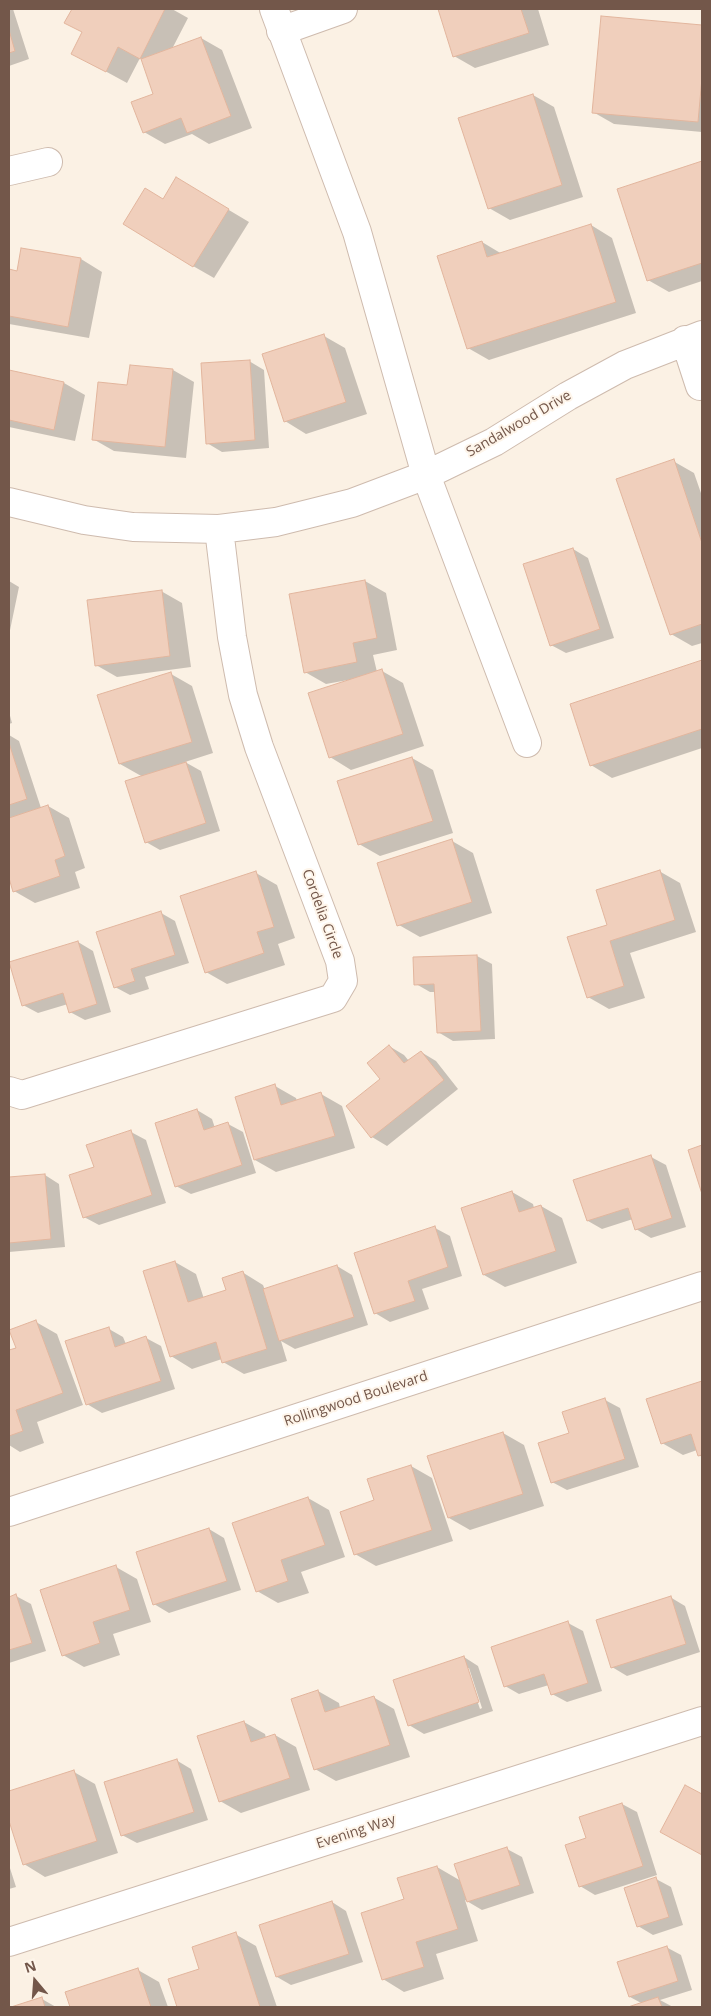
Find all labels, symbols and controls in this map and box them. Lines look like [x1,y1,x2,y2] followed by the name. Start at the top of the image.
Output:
[464,387,574,461] street label: Sandalwood Drive
[298,867,346,961] street label: Cordelia Circle
[282,1368,430,1430] street label: Rollingwood Boulevard
[314,1811,398,1853] street label: Evening Way
[22,1955,39,1977] text: N
[10,1956,60,2006] north arrow

